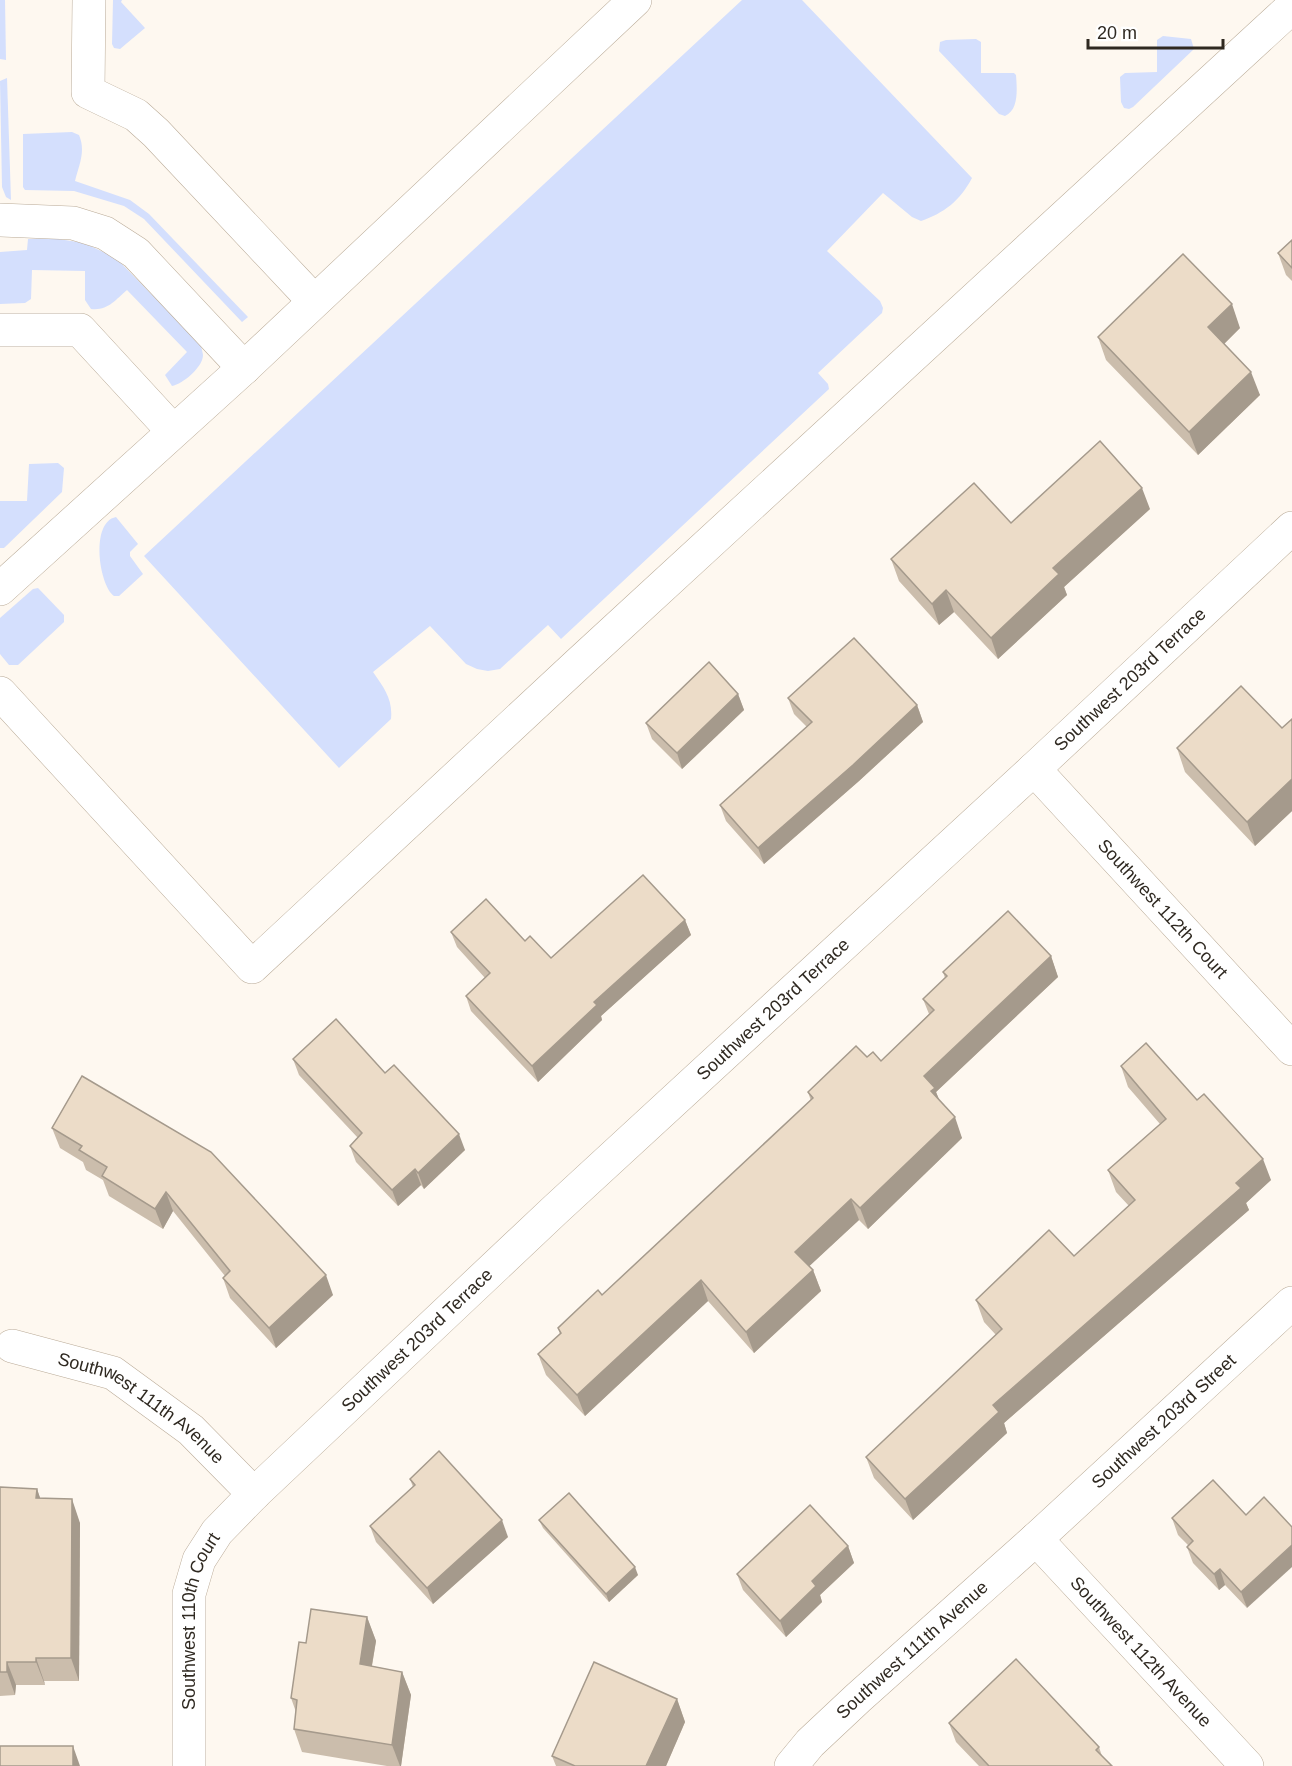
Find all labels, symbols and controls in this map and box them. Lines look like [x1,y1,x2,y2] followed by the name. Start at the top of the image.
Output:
[1088,12,1223,50] scale bar
[1097,23,1137,43] text: 20 m
[1050,604,1210,755] street label: Southwest 203rd Terrace
[1094,835,1232,982] street label: Southwest 112th Court
[693,934,853,1084] street label: Southwest 203rd Terrace
[338,1264,497,1416] street label: Southwest 203rd Terrace
[56,1349,228,1468] street label: Southwest 111th Avenue
[1088,1350,1240,1492] street label: Southwest 203rd Street
[179,1529,224,1710] street label: Southwest 110th Court
[1066,1573,1215,1731] street label: Southwest 112th Avenue
[832,1577,992,1723] street label: Southwest 111th Avenue

